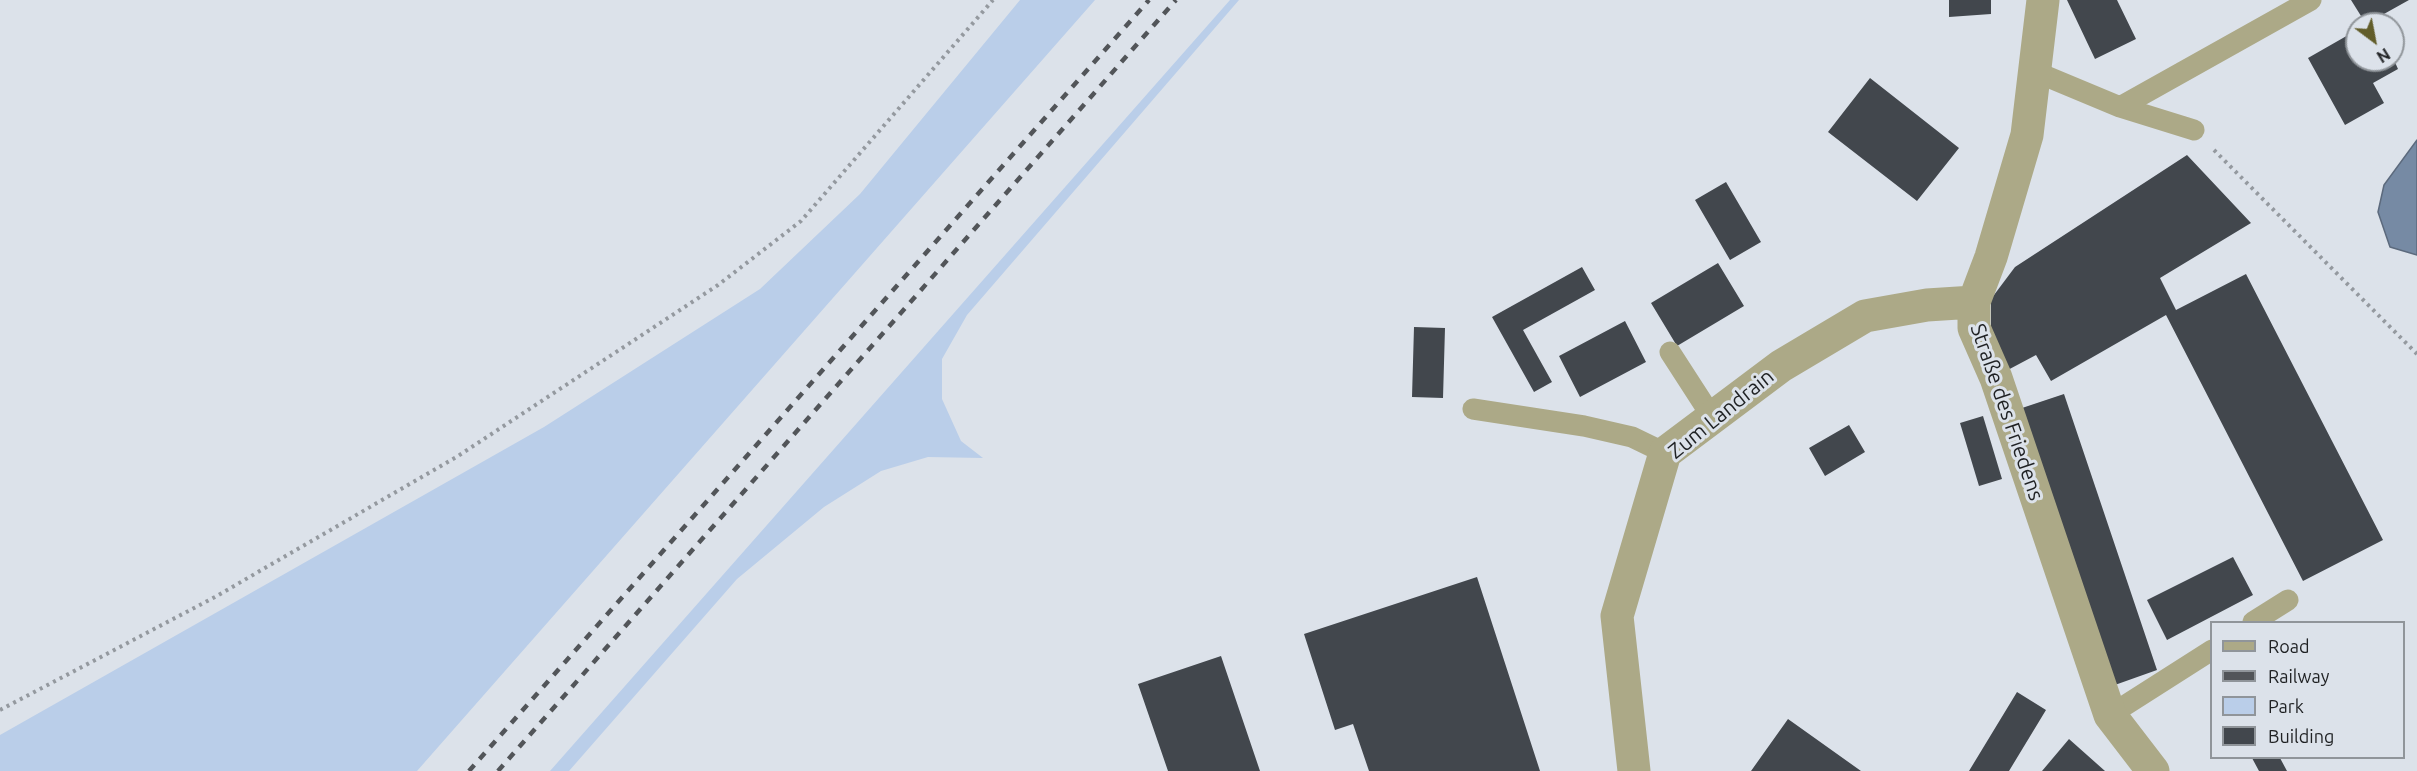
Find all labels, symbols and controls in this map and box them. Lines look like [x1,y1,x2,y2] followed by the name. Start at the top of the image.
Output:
[2345,12,2405,72] north arrow
[2374,45,2393,66] text: N
[1965,320,2049,504] street label: Straße des Friedens
[1663,364,1779,464] street label: Zum Landrain
[2210,621,2405,759] legend
[2268,636,2310,656] text: Road
[2268,666,2329,686] text: Railway
[2268,696,2304,716] text: Park
[2268,726,2334,746] text: Building

